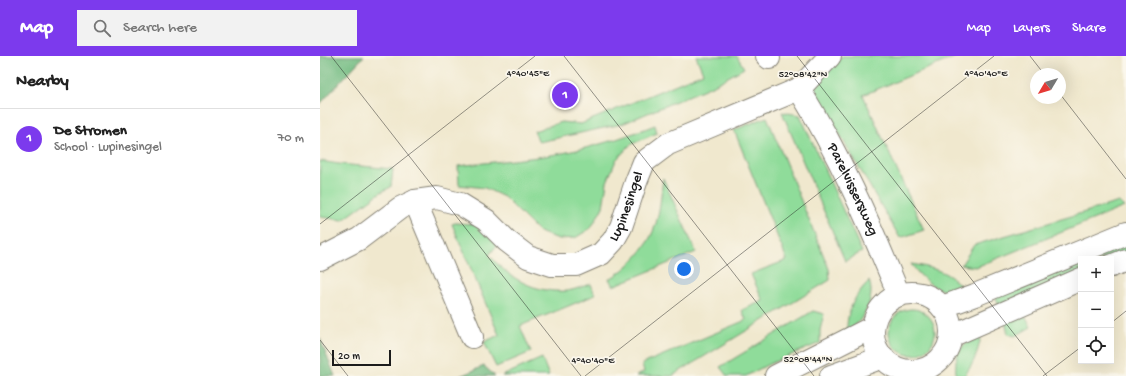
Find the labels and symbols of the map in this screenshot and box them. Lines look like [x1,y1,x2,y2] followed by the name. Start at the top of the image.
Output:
[507,68,550,80] text: 4°40'45"E
[965,68,1008,80] text: 4°40'40"E
[1030,68,1066,104] north arrow
[779,69,828,81] text: 52°08'42"N
[552,80,578,110] pin: 1
[822,139,882,239] street label: Parelvissersweg
[605,169,648,245] street label: Lupinesingel
[674,259,694,279] your location
[332,348,391,367] scale bar
[784,354,833,366] text: 52°08'44"N
[572,355,615,367] text: 4°40'40"E

